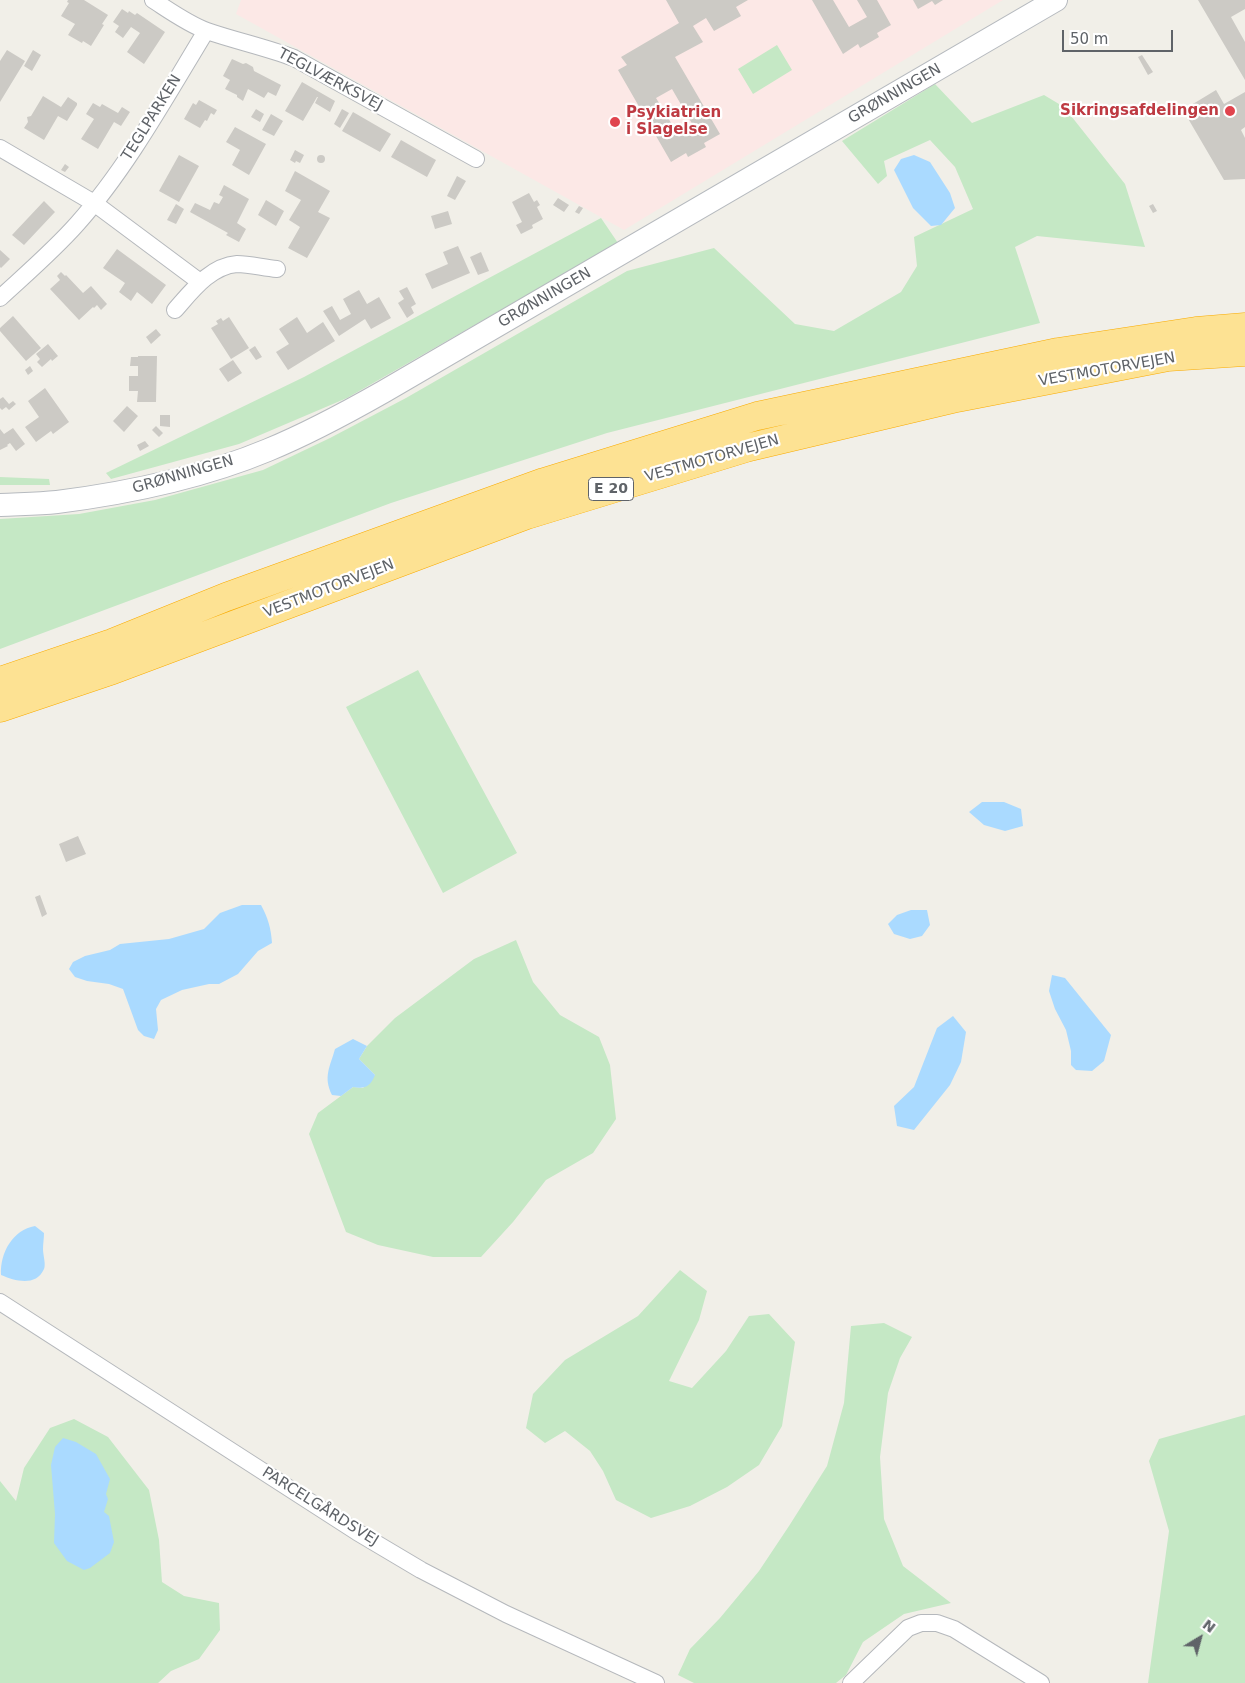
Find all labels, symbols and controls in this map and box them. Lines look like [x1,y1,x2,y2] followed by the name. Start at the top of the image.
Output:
[1065,20,1176,52] scale bar
[1070,30,1108,48] text: 50 m
[275,45,385,115] street label: TEGLVÆRKSVEJ
[845,60,945,128] street label: GRØNNINGEN
[118,72,186,164] street label: TEGLPARKEN
[1060,102,1219,120] place label: Sikringsafdelingen
[626,104,721,139] place label: Psykiatrien i Slagelse
[1223,104,1237,118] marker: Sikringsafdelingen
[608,115,622,129] marker: Psykiatrien i Slagelse
[495,264,595,332] street label: GRØNNINGEN
[1037,349,1177,391] street label: VESTMOTORVEJEN
[643,431,781,487] street label: VESTMOTORVEJEN
[130,452,236,498] street label: GRØNNINGEN
[588,478,634,500] road number: E 20
[261,556,397,622] street label: VESTMOTORVEJEN
[258,1464,382,1550] street label: PARCELGÅRDSVEJ
[1175,1613,1225,1663] north arrow
[1200,1616,1219,1636] text: N

